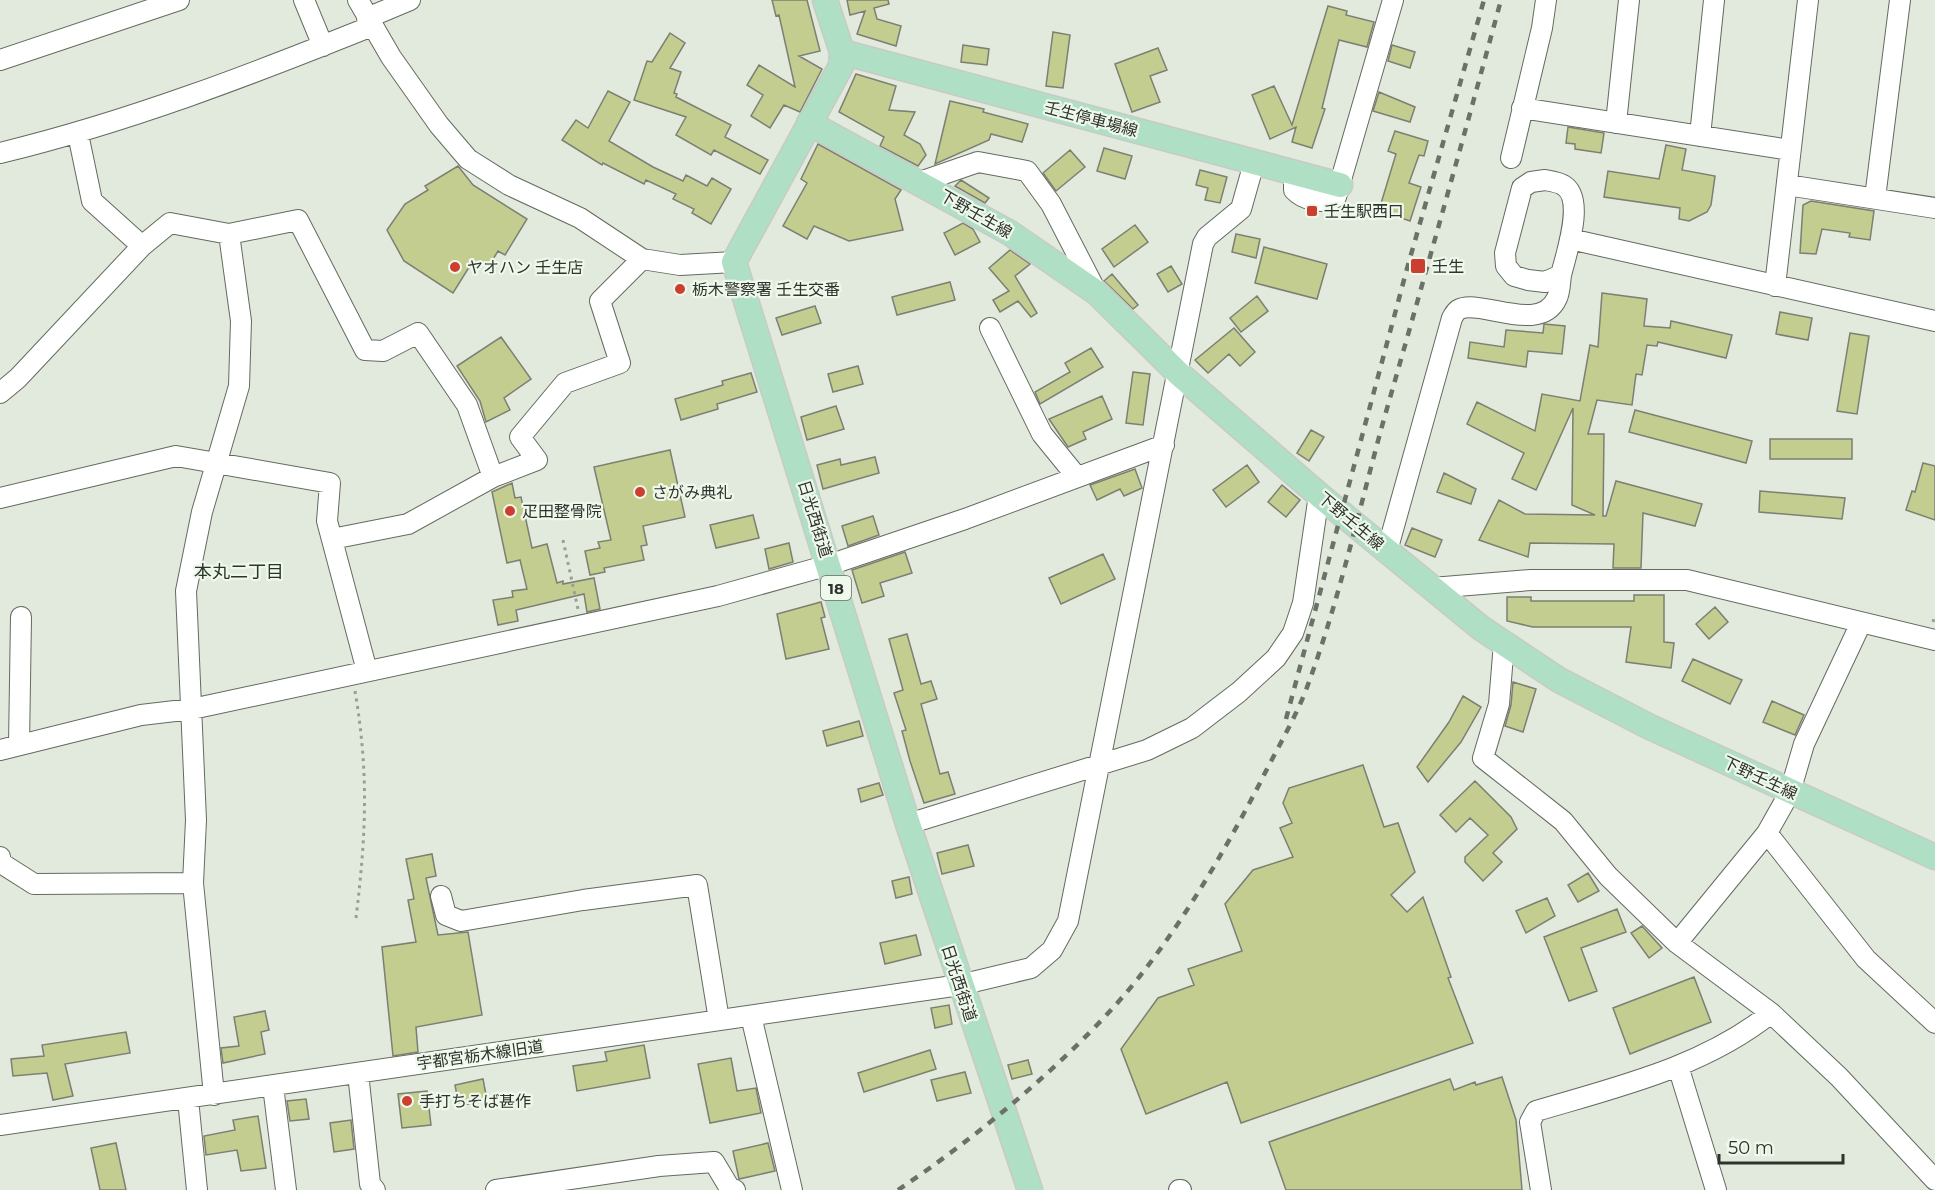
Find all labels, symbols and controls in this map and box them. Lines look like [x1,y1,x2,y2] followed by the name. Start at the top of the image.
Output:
[1042,97,1140,141] street label: 壬生停車場線
[937,186,1015,242] street label: 下野壬生線
[1324,202,1404,221] place label: 壬生駅西口
[1305,204,1319,218] marker: 壬生駅西口
[1409,257,1427,275] marker: 壬生
[1432,257,1464,276] place label: 壬生
[467,258,583,277] place label: ヤオハン 壬生店
[448,260,462,274] marker: ヤオハン 壬生店
[692,280,840,299] place label: 栃木警察署 壬生交番
[673,282,687,296] marker: 栃木警察署 壬生交番
[794,478,836,560] street label: 日光西街道
[652,483,732,502] place label: さがみ典礼
[633,485,647,499] marker: さがみ典礼
[1314,488,1388,554] street label: 下野壬生線
[522,502,602,521] place label: 疋田整骨院
[503,504,517,518] marker: 疋田整骨院
[194,561,284,583] district label: 本丸二丁目
[821,576,851,600] road number: 18
[1720,752,1800,804] street label: 下野壬生線
[938,942,980,1024] street label: 日光西街道
[415,1037,545,1073] street label: 宇都宮栃木線旧道
[419,1092,531,1111] place label: 手打ちそば甚作
[400,1094,414,1108] marker: 手打ちそば甚作
[1719,1127,1844,1165] scale bar
[1728,1137,1774,1159] text: 50 m

